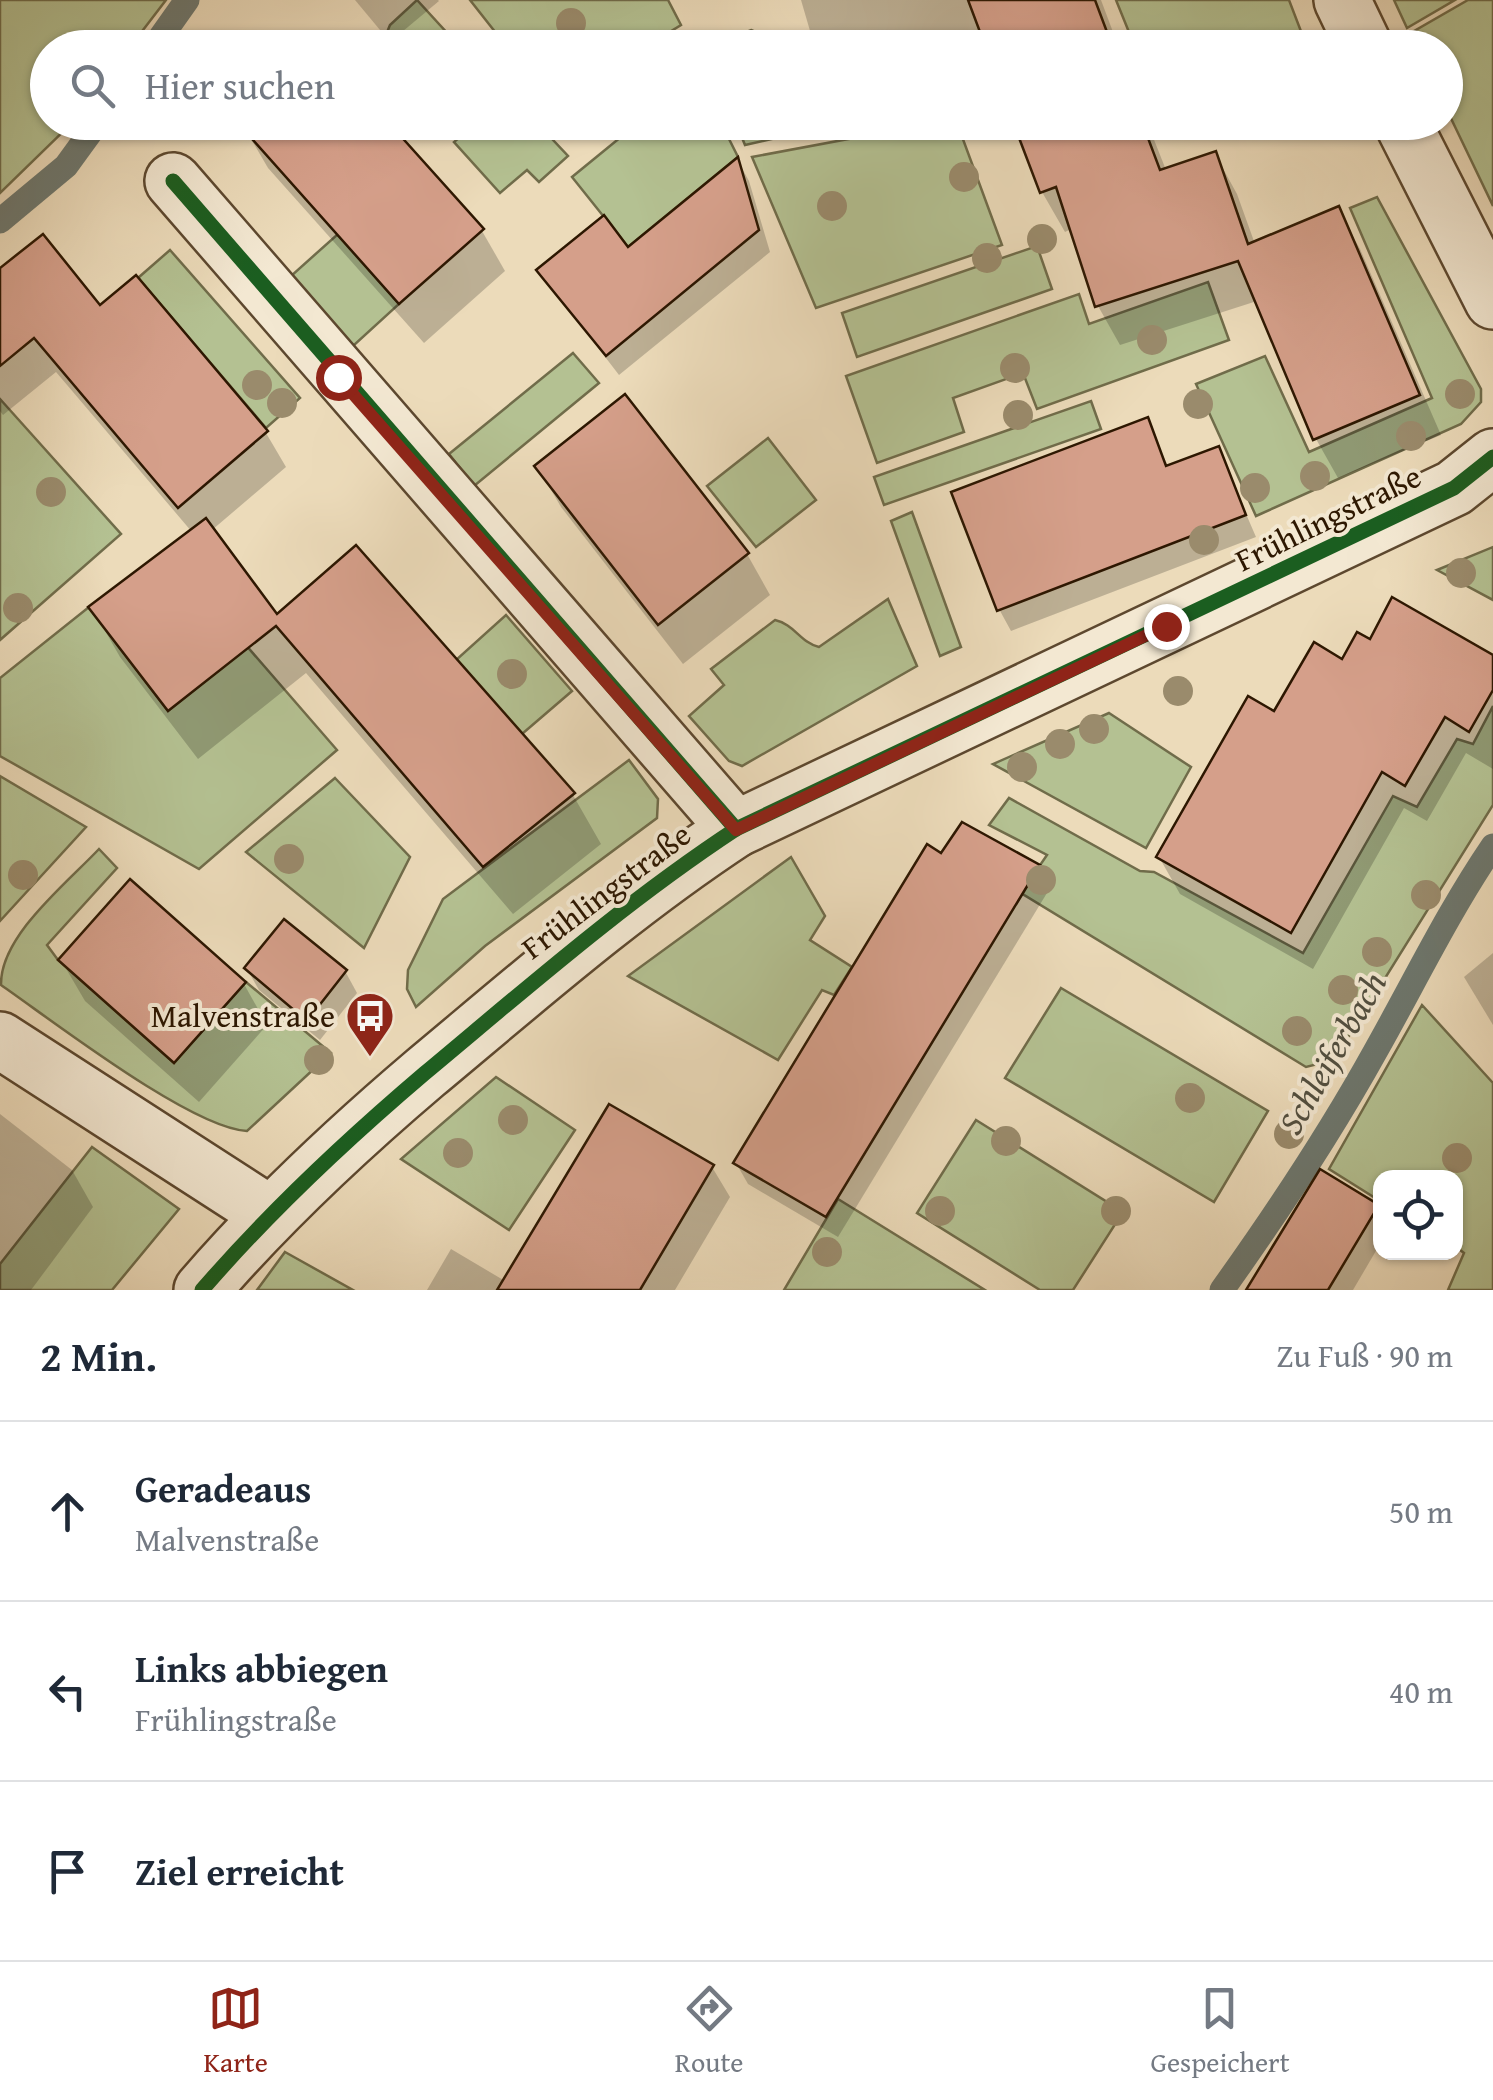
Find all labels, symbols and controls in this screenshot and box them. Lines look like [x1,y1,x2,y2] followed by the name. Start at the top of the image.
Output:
[30,30,1463,140] search box
[145,57,335,113] text: Hier suchen
[65,58,120,113] icon: search
[316,355,362,401] route start
[1227,452,1429,583] street label: Frühlingstraße
[1144,604,1190,650] route end
[511,811,700,970] street label: Frühlingstraße
[1264,962,1399,1143] water label: Schleiferbach
[344,990,396,1058] bus stop icon: Malvenstraße
[151,992,335,1039] place label: Malvenstraße
[1373,1170,1463,1260] map controls
[1373,1170,1463,1260] button: locate
[40,1325,157,1386] text: 2 Min.
[1277,1332,1453,1379] text: Zu Fuß · 90 m
[135,1460,311,1516] text: Geradeaus
[40,1484,95,1539] icon: ahead
[1389,1488,1453,1535] text: 50 m
[135,1516,319,1563] text: Malvenstraße
[135,1640,388,1696] text: Links abbiegen
[40,1664,95,1719] icon: left
[1389,1668,1453,1715] text: 40 m
[135,1696,337,1743] text: Frühlingstraße
[135,1843,344,1899] text: Ziel erreicht
[40,1844,95,1899] icon: arrive
[203,1981,268,2082] tab: Karte
[675,1981,743,2082] tab: Route
[1150,1981,1290,2082] tab: Gespeichert

